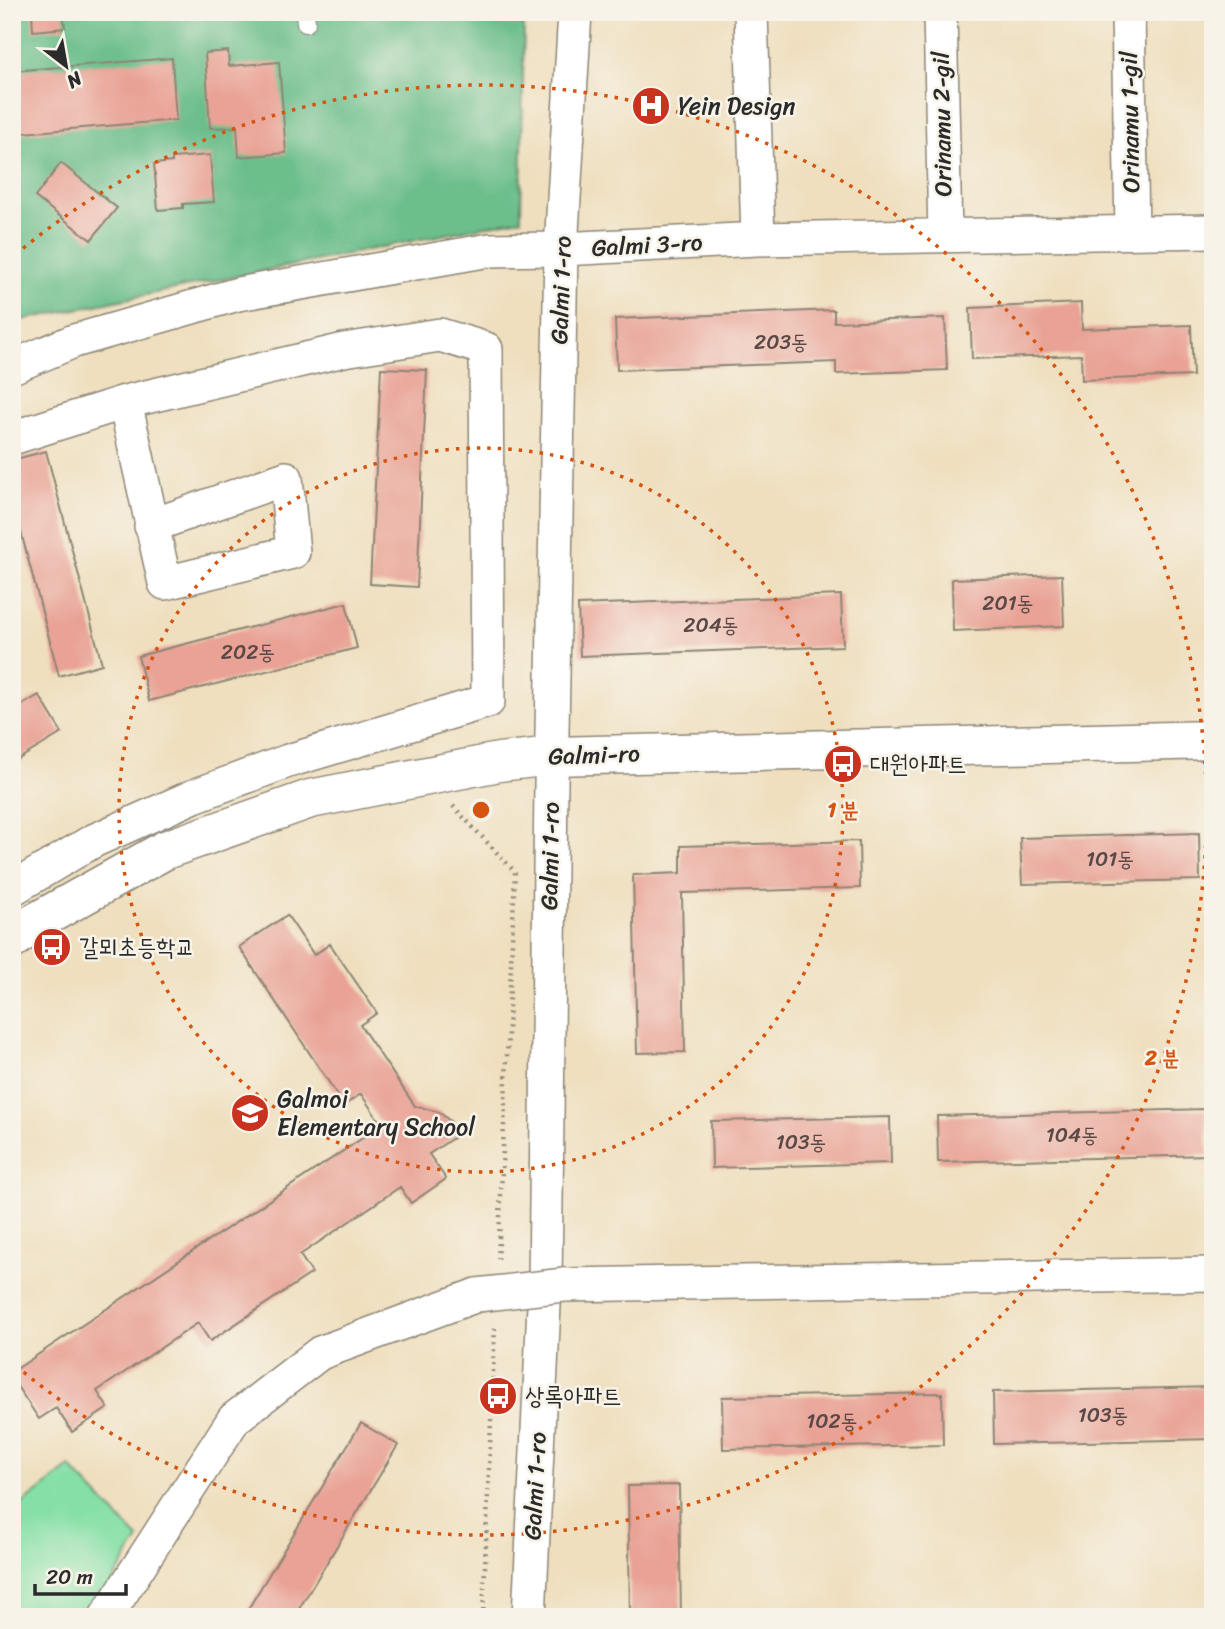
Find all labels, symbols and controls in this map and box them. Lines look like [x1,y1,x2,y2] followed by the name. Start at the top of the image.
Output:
[32,32,102,102] north arrow
[920,50,964,197] street label: Orinamu 2-gil
[1108,50,1152,193] street label: Orinamu 1-gil
[60,62,89,98] text: N
[630,85,672,127] hospital icon: Yein Design
[678,85,796,127] place label: Yein Design
[590,221,704,269] street label: Galmi 3-ro
[538,235,584,345] street label: Galmi 1-ro
[754,323,808,361] house number: 203동
[982,584,1034,622] house number: 201동
[683,606,739,644] house number: 204동
[221,633,275,671] house number: 202동
[547,732,641,778] street label: Galmi-ro
[822,743,864,785] bus stop icon: 대원아파트
[870,743,967,785] place label: 대원아파트
[827,791,859,829] text: 1 분
[469,798,493,822] centre of rings
[528,801,572,911] street label: Galmi 1-ro
[1086,840,1134,878] house number: 101동
[31,926,73,968] bus stop icon: 갈뫼초등학교
[79,926,195,968] place label: 갈뫼초등학교
[1144,1039,1179,1077] text: 2 분
[277,1078,476,1148] place label: Galmoi Elementary School
[229,1092,271,1134] school or university icon: Galmoi Elementary School
[1046,1116,1098,1154] house number: 104동
[776,1123,826,1161] house number: 103동
[477,1375,519,1417] bus stop icon: 상록아파트
[525,1375,622,1417] place label: 상록아파트
[1078,1396,1128,1434] house number: 103동
[806,1402,858,1440] house number: 102동
[511,1431,559,1541] street label: Galmi 1-ro
[35,1552,126,1596] scale bar
[46,1558,93,1596] text: 20 m

